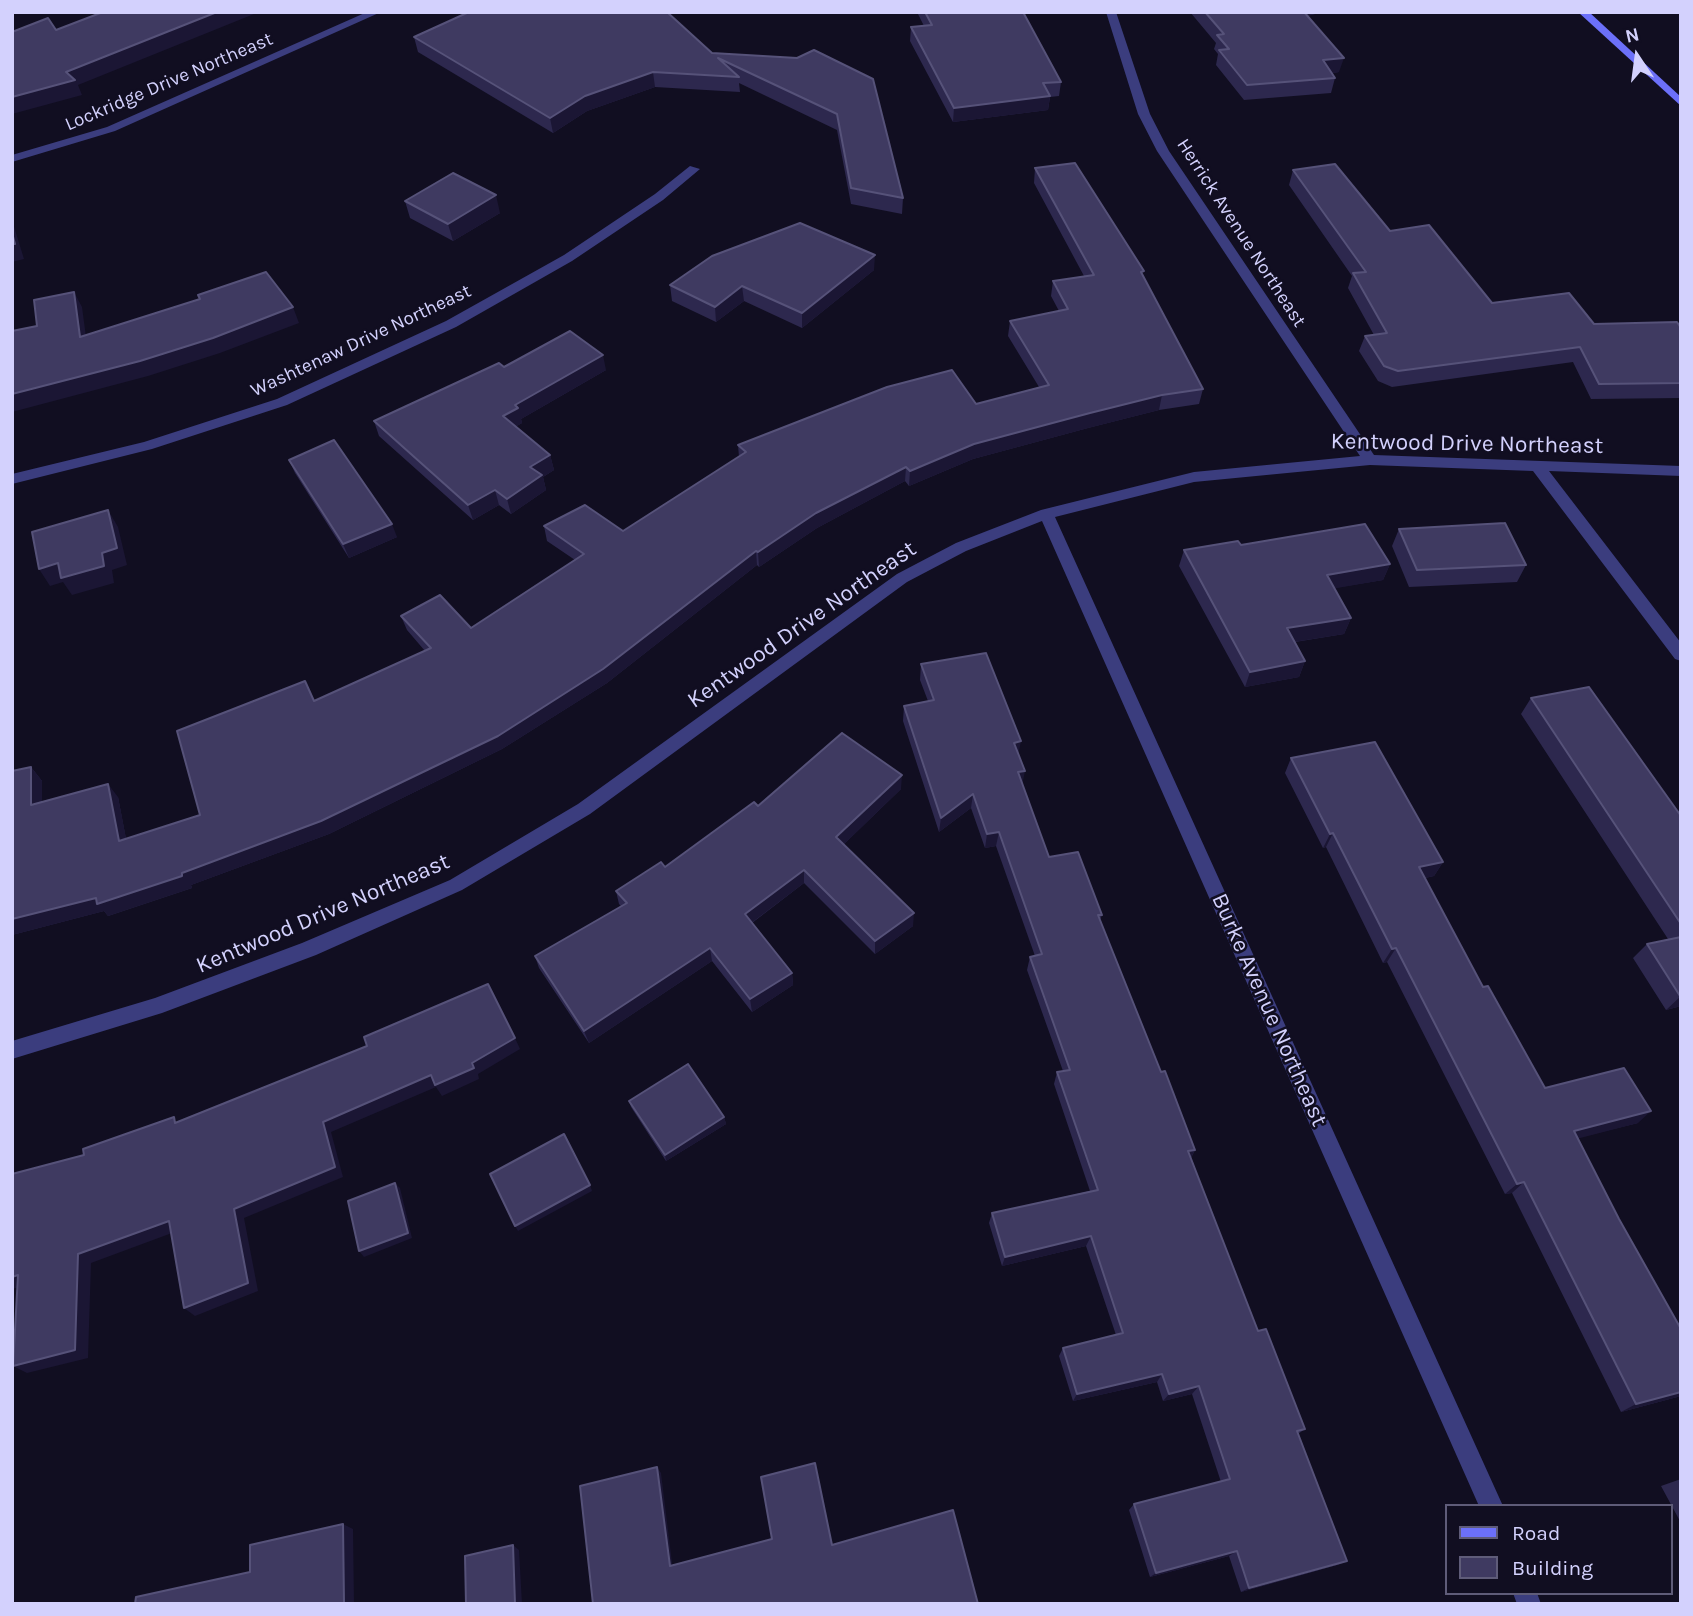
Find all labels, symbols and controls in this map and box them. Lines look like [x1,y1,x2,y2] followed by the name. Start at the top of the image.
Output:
[1602,21,1672,91] north arrow
[1623,23,1641,48] text: N
[62,28,276,136] street label: Lockridge Drive Northeast
[1171,134,1311,332] street label: Herrick Avenue Northeast
[247,280,475,402] street label: Washtenaw Drive Northeast
[1330,428,1604,460] street label: Kentwood Drive Northeast
[682,535,922,715] street label: Kentwood Drive Northeast
[192,848,454,980] street label: Kentwood Drive Northeast
[1205,889,1333,1131] street label: Burke Avenue Northeast
[1444,1504,1672,1595] legend
[1512,1521,1560,1545] text: Road
[1512,1556,1593,1580] text: Building

